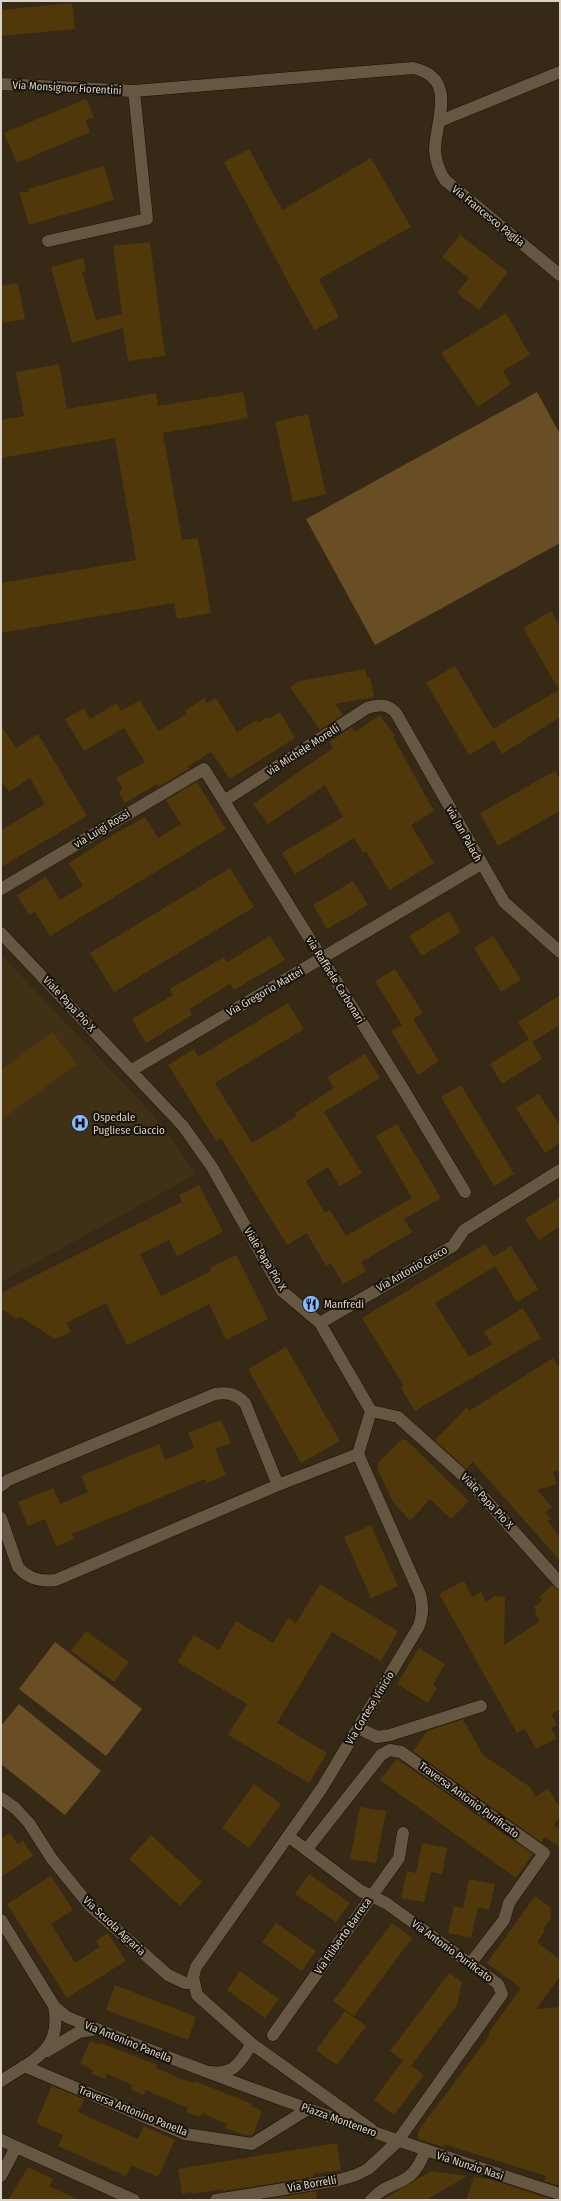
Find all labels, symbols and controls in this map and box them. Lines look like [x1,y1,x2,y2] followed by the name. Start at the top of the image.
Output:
[12,79,122,97] street label: Via Monsignor Fiorentini
[449,183,527,249] street label: Via Francesco Paglia
[264,721,342,778] street label: via Michele Morelli
[443,804,485,864] street label: via Jan Palach
[72,807,133,851] street label: via Luigi Rossi
[303,934,367,1026] street label: via Raffaele Carbonari
[225,965,306,1019] street label: Via Gregorio Mattei
[40,974,98,1035] street label: Viale Papa Pio X
[93,1111,165,1137] place label: Ospedale Pugliese Ciaccio
[70,1113,90,1133] hospital icon: Ospedale Pugliese Ciaccio
[241,1225,289,1293] street label: Viale Papa Pio X
[374,1243,450,1295] street label: Via Antonio Greco
[301,1294,321,1314] restaurant icon: Manfredi
[324,1298,364,1311] place label: Manfredi
[458,1471,516,1532] street label: Viale Papa Pio X
[343,1669,397,1747] street label: Via Cortese Vinicio
[416,1759,522,1841] street label: Traversa Antonio Purificato
[80,1894,148,1958] street label: Via Scuola Agraria
[312,1895,374,1977] street label: Via Filiberto Barreca
[409,1917,495,1985] street label: Via Antonio Purificato
[83,2019,173,2065] street label: Via Antonino Panella
[77,2083,189,2139] street label: Traversa Antonino Panella
[300,2100,379,2140] street label: Piazza Montenero
[435,2149,505,2183] street label: Via Nunzio Nasi
[286,2173,338,2195] street label: Via Borrelli

